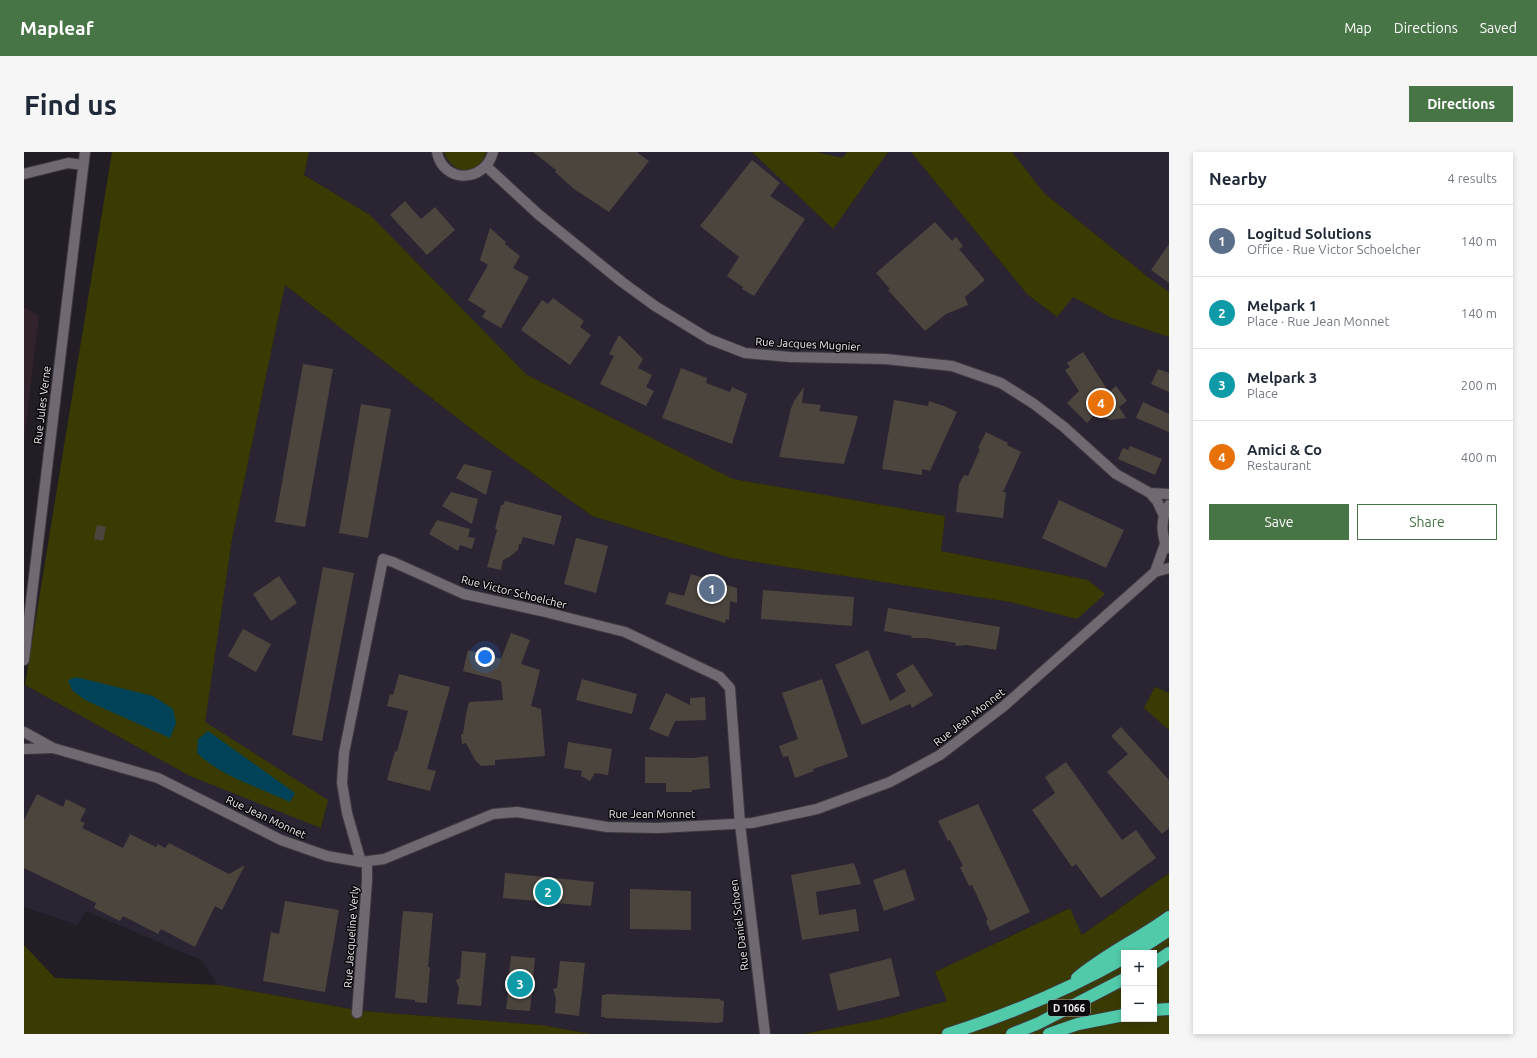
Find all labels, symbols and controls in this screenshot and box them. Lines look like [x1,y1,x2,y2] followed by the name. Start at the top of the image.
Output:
[20,17,93,39] text: Mapleaf
[1344,20,1372,36] text: Map
[1394,20,1458,36] text: Directions
[1480,20,1517,36] text: Saved
[1409,86,1513,122] button: Directions
[24,89,117,120] text: Find us
[1209,169,1267,188] text: Nearby
[1447,171,1497,185] text: 4 results
[1247,225,1371,242] text: Logitud Solutions
[1218,234,1226,248] text: 1
[1461,234,1497,248] text: 140 m
[1247,242,1421,256] text: Office · Rue Victor Schoelcher
[1247,297,1317,314] text: Melpark 1
[1218,306,1226,320] text: 2
[1461,306,1497,320] text: 140 m
[1247,314,1390,328] text: Place · Rue Jean Monnet
[755,335,862,353] street label: Rue Jacques Mugnier
[31,365,53,445] street label: Rue Jules Verne
[1247,369,1317,386] text: Melpark 3
[1218,378,1226,392] text: 3
[1461,378,1497,392] text: 200 m
[1247,386,1278,400] text: Place
[1088,388,1114,418] pin: 4
[1247,441,1322,458] text: Amici & Co
[1218,450,1226,464] text: 4
[1461,450,1497,464] text: 400 m
[1247,458,1311,472] text: Restaurant
[1209,504,1349,540] button: Save
[1357,504,1497,540] button: Share
[460,573,569,611] street label: Rue Victor Schoelcher
[699,574,725,604] pin: 1
[475,647,495,667] your location
[931,685,1007,748] street label: Rue Jean Monnet
[224,793,308,841] street label: Rue Jean Monnet
[609,808,696,820] street label: Rue Jean Monnet
[535,877,561,907] pin: 2
[727,879,751,971] street label: Rue Daniel Schoen
[341,885,361,988] street label: Rue Jacqueline Verly
[1121,950,1157,1022] map controls
[1121,950,1157,986] button: +
[507,969,533,999] pin: 3
[1121,986,1157,1022] button: −
[1048,1000,1090,1016] road number: D 1066

